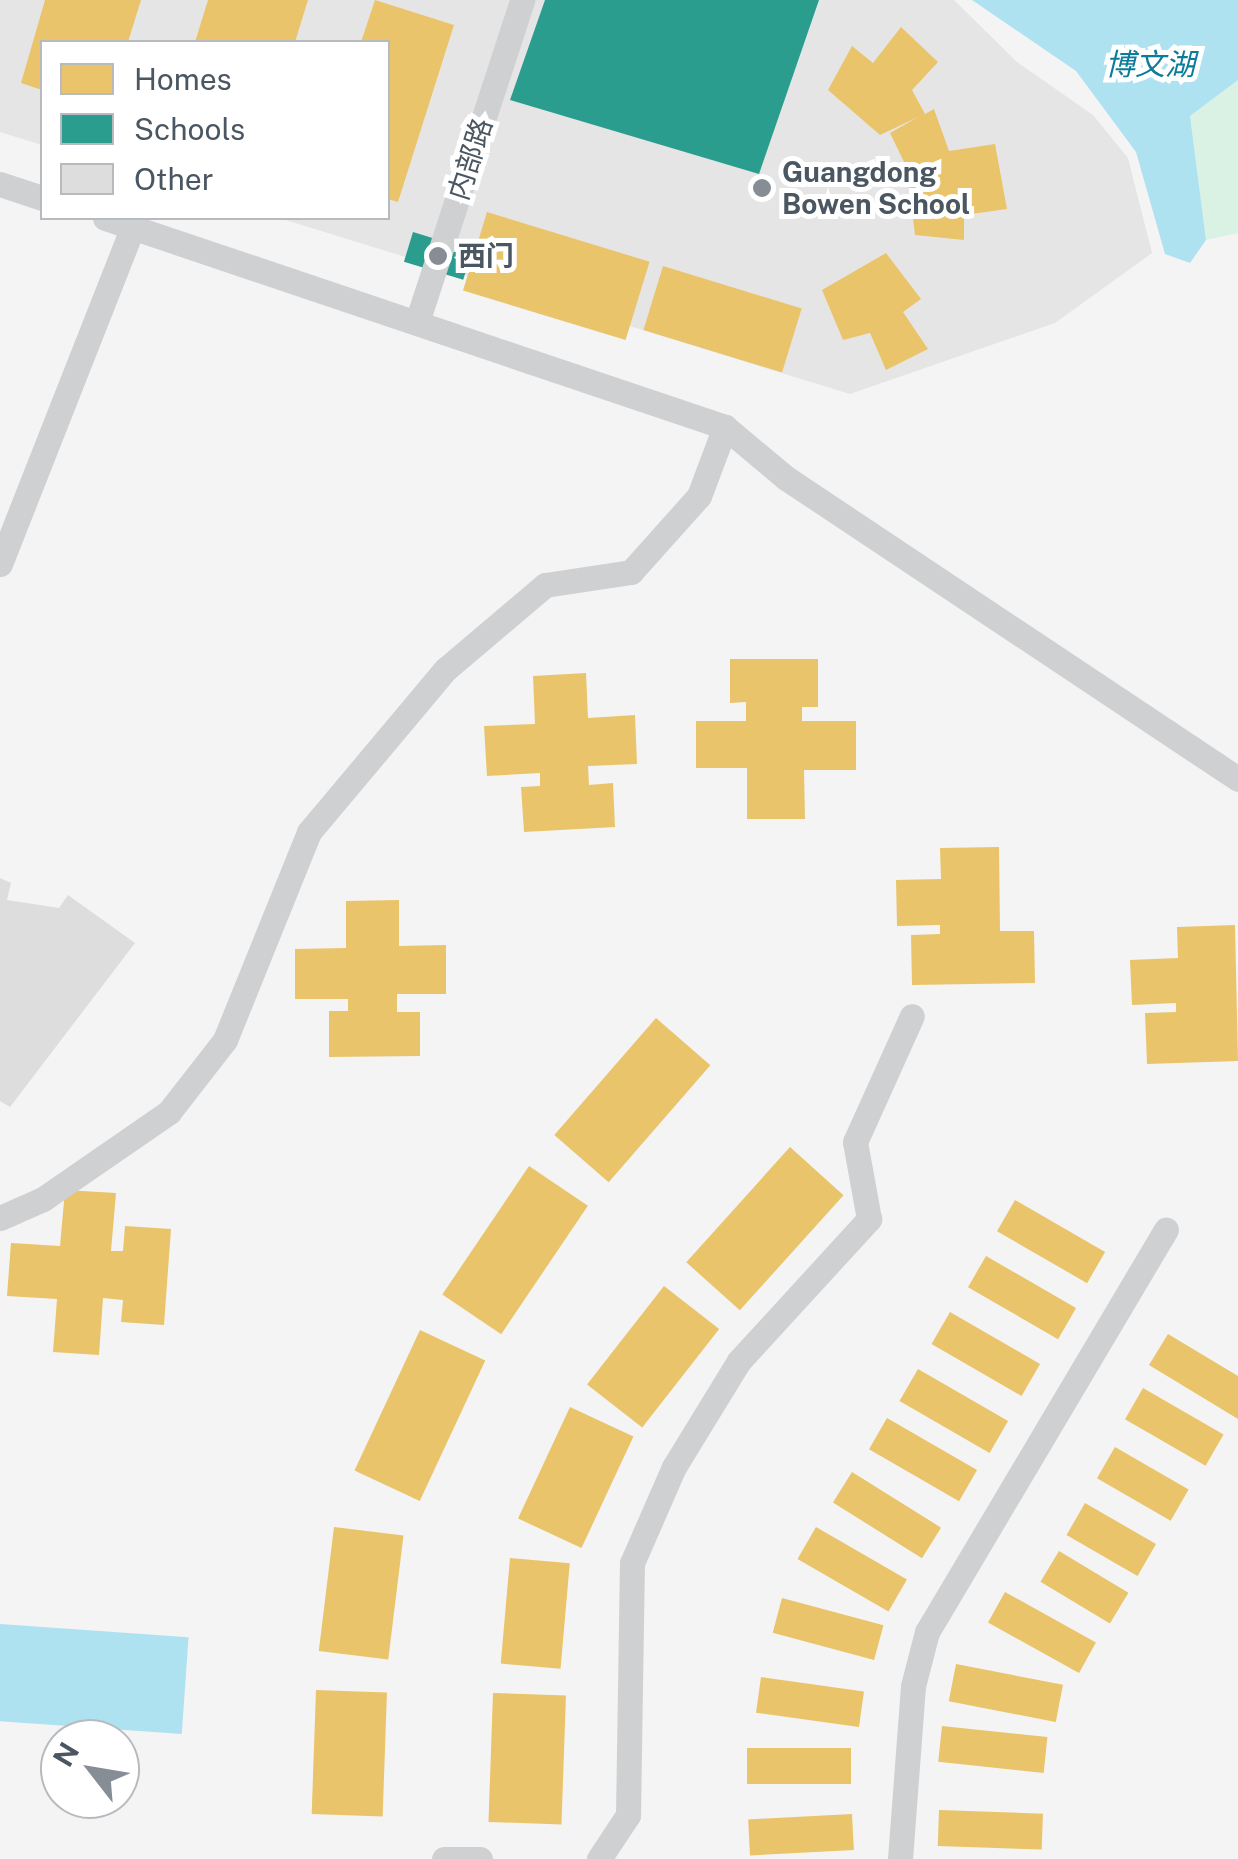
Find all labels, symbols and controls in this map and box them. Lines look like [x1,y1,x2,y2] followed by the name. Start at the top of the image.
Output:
[40,40,390,220] legend
[1105,46,1195,82] water label: 博文湖
[134,61,232,97] text: Homes
[134,111,245,147] text: Schools
[441,114,499,204] street label: 内部路
[782,155,970,221] place label: Guangdong Bowen School
[134,161,214,197] text: Other
[751,177,773,199] marker: Guangdong Bowen School
[458,239,514,273] place label: 西门
[427,245,449,267] marker: 西门
[40,1719,140,1819] north arrow
[46,1736,85,1772] text: N

